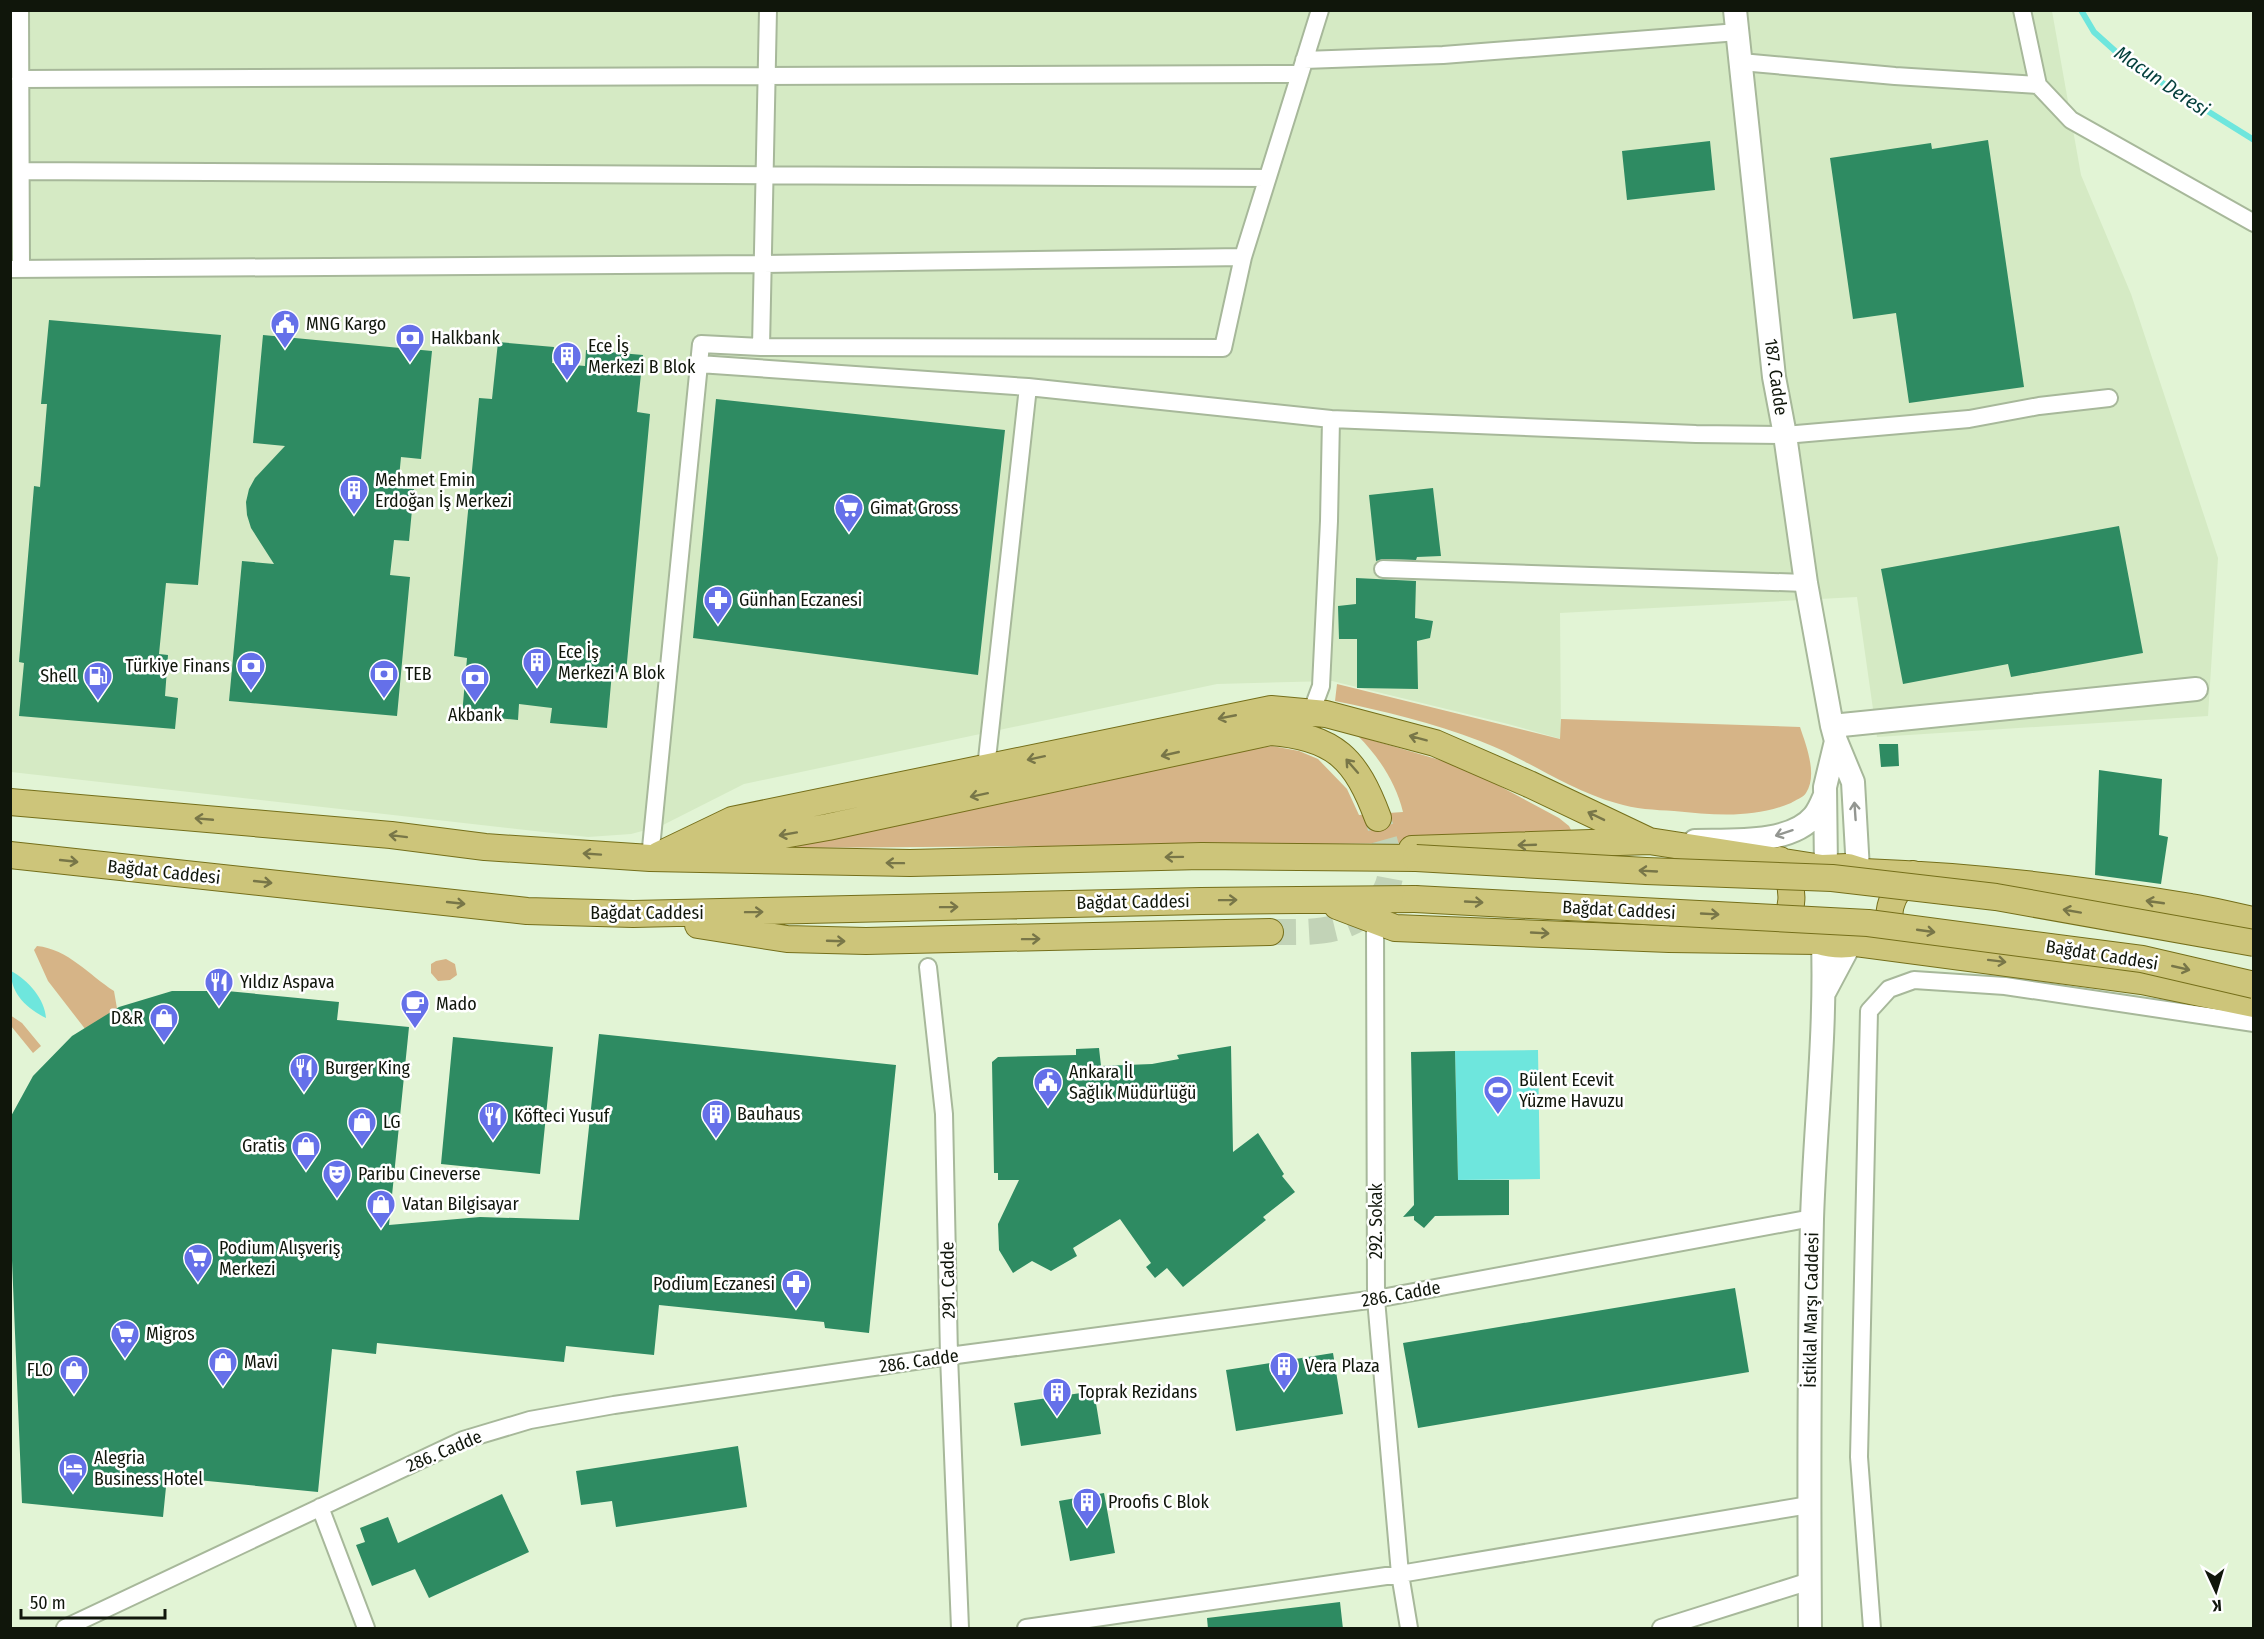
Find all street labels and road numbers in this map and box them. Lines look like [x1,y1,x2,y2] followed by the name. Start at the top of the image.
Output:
[1760,337,1792,417] street label: 187. Cadde
[106,855,222,889] street label: Bağdat Caddesi
[1076,890,1190,914] street label: Bağdat Caddesi
[1562,896,1676,924] street label: Bağdat Caddesi
[590,902,704,924] street label: Bağdat Caddesi
[2044,935,2160,975] street label: Bağdat Caddesi
[1365,1182,1387,1259] street label: 292. Sokak
[1799,1232,1823,1388] street label: İstiklal Marşı Caddesi
[936,1241,960,1319] street label: 291. Cadde
[1360,1276,1442,1312] street label: 286. Cadde
[878,1345,960,1377] street label: 286. Cadde
[403,1425,485,1477] street label: 286. Cadde

